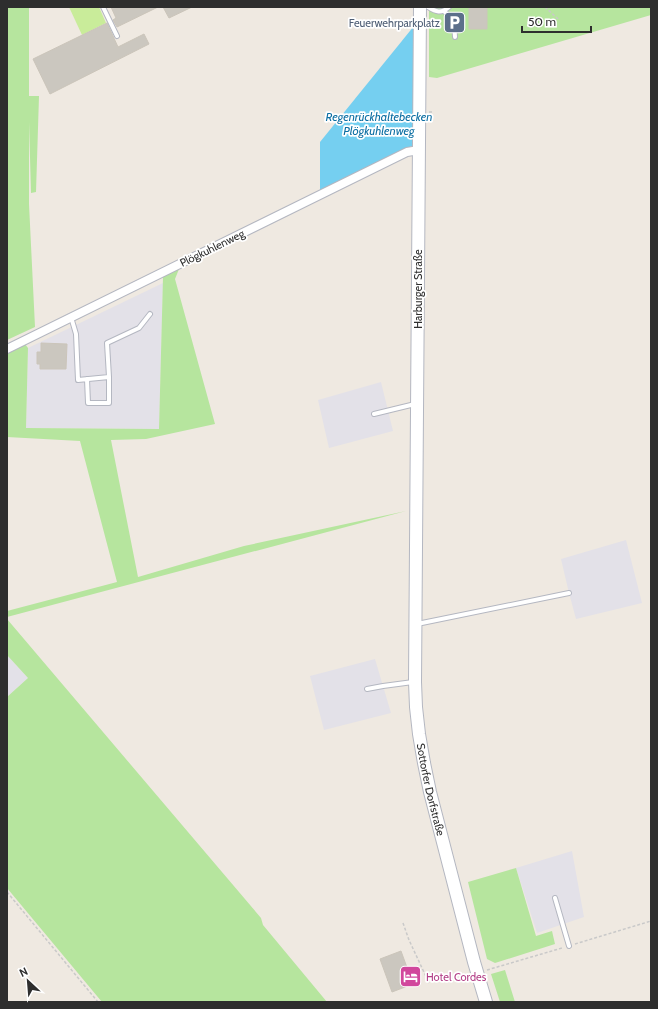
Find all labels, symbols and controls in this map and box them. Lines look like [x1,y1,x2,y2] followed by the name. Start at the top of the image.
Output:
[522,8,591,34] scale bar
[442,10,468,36] parking icon: Feuerwehrparkplatz
[528,14,556,29] text: 50 m
[349,16,440,30] place label: Feuerwehrparkplatz
[326,109,432,138] water label: Regenrückhaltebecken Plögkuhlenweg
[177,226,247,270] street label: Plögkuhlenweg
[411,249,425,329] street label: Harburger Straße
[414,742,448,838] street label: Sottorfer Dorfstraße
[8,961,48,1001] north arrow
[17,964,30,980] text: N
[397,964,423,990] hotel icon: Hotel Cordes
[426,970,487,984] place label: Hotel Cordes

